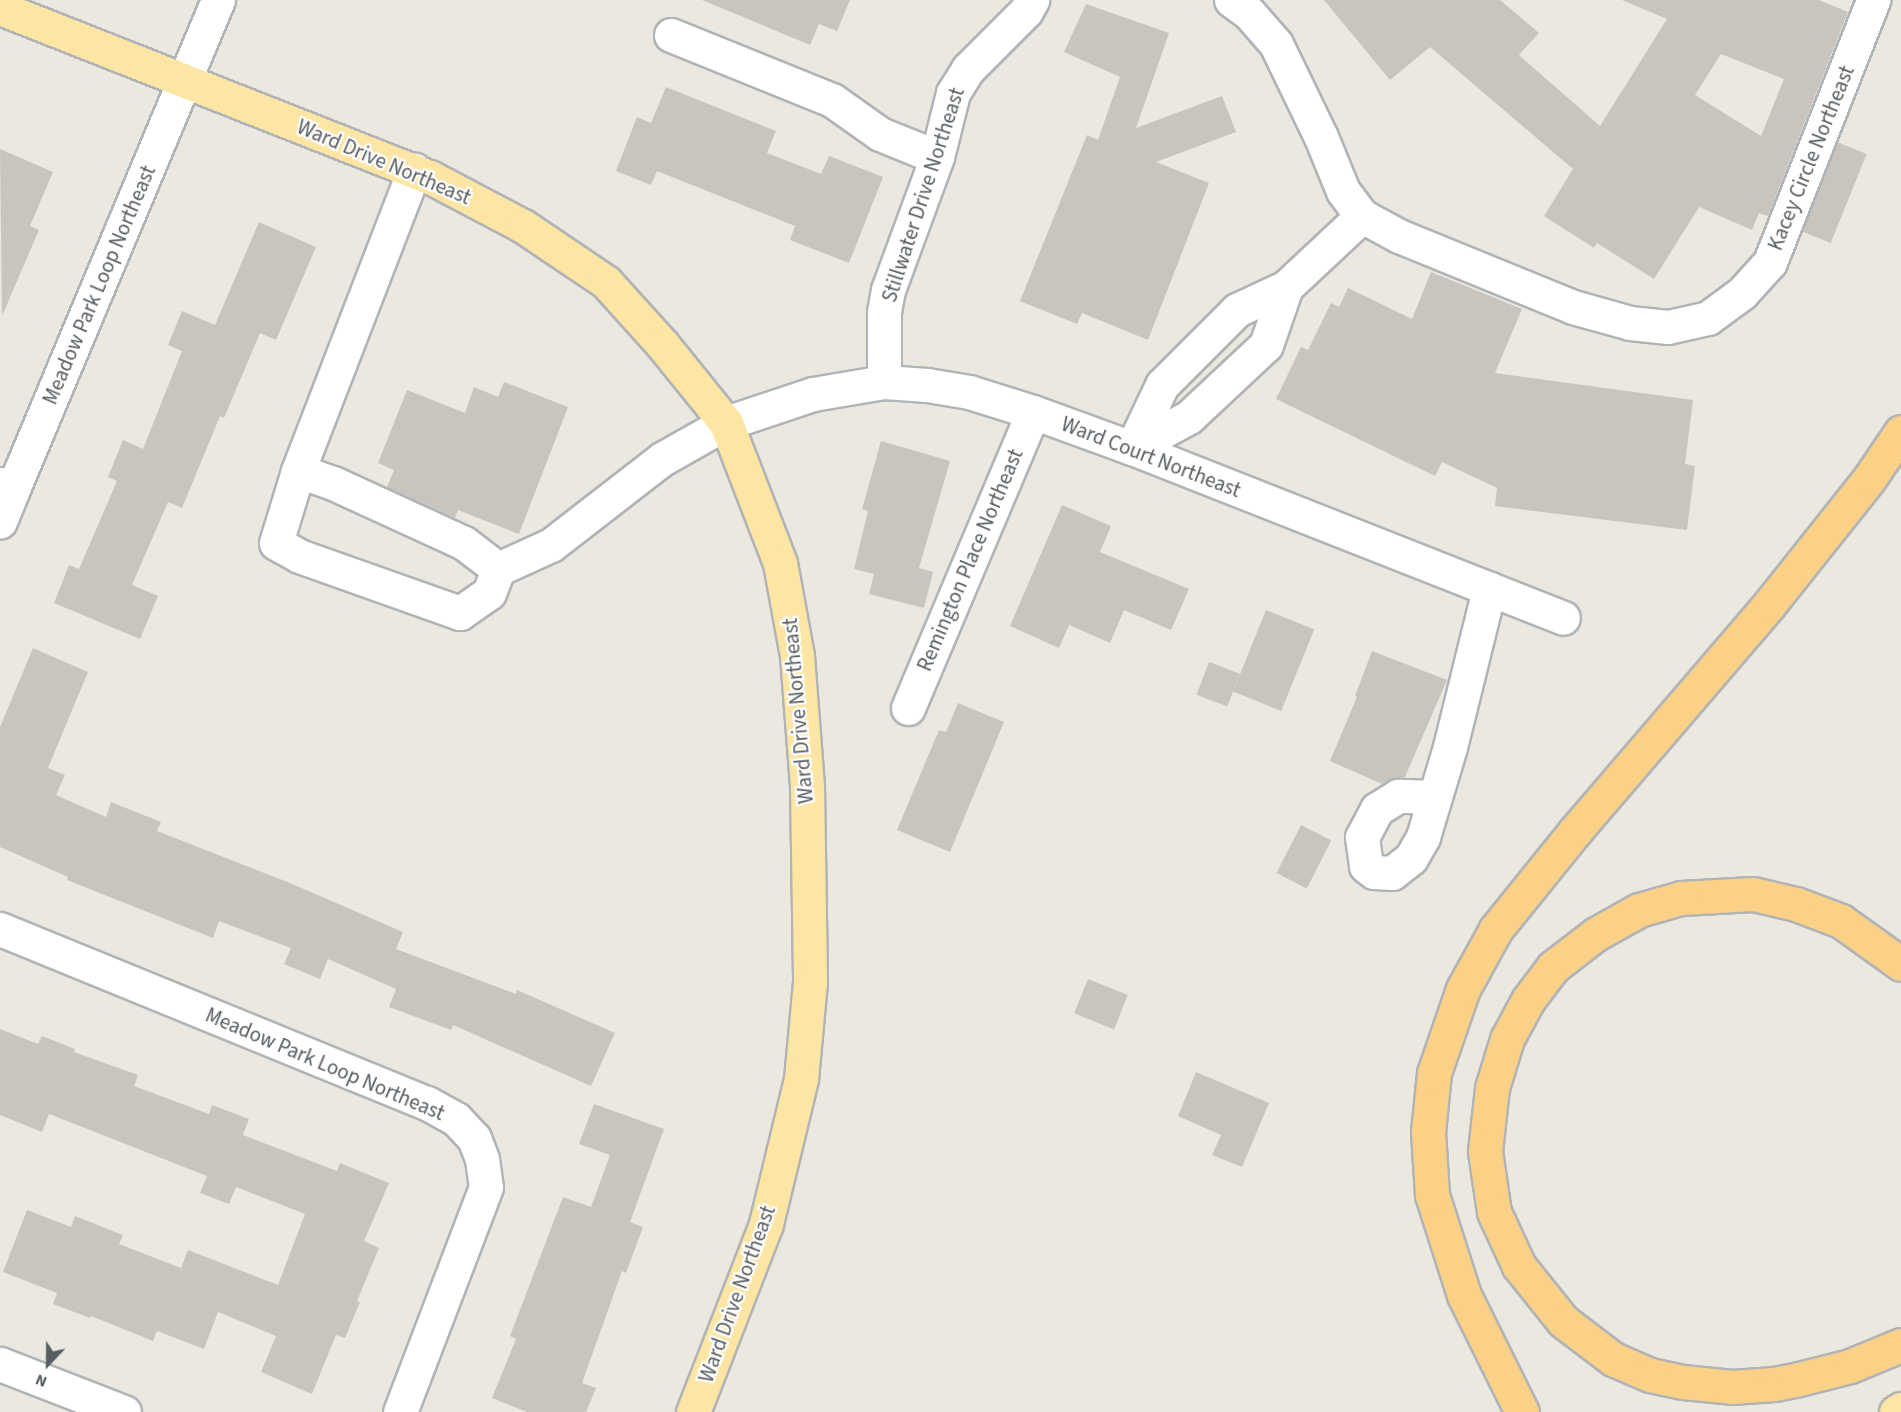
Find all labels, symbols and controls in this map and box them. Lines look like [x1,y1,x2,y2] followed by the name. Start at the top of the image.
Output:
[1762,62,1860,254] street label: Kacey Circle Northeast
[876,84,970,306] street label: Stillwater Drive Northeast
[293,114,475,210] street label: Ward Drive Northeast
[37,162,161,408] street label: Meadow Park Loop Northeast
[1058,411,1244,503] street label: Ward Court Northeast
[912,445,1028,675] street label: Remington Place Northeast
[777,617,819,805] street label: Ward Drive Northeast
[202,1002,448,1126] street label: Meadow Park Loop Northeast
[693,1202,781,1386] street label: Ward Drive Northeast
[18,1334,78,1394] north arrow
[32,1369,50,1393] text: N

